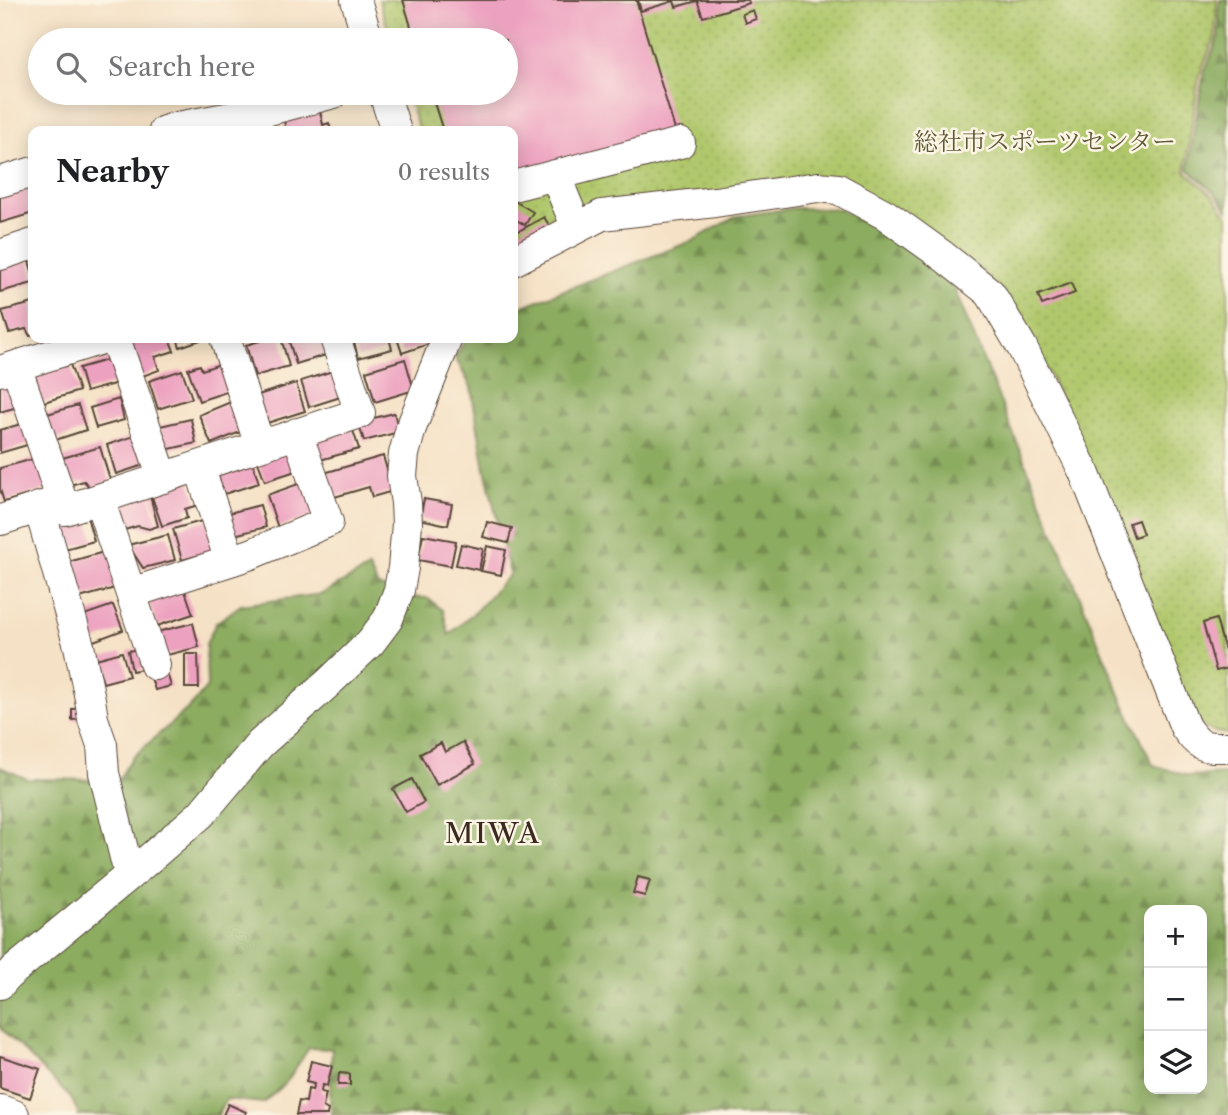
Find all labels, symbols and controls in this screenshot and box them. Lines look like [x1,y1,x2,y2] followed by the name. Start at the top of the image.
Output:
[28,28,518,105] search box
[52,48,90,86] icon: search
[108,51,255,83] text: Search here
[914,127,1176,156] park label: 総社市スポーツセンター
[56,153,169,190] text: Nearby
[398,158,490,186] text: 0 results
[445,816,541,850] district label: MIWA
[1144,905,1207,1094] map controls
[1144,905,1207,968] button: +
[1144,968,1207,1031] button: −
[1144,1031,1207,1094] button: layers

